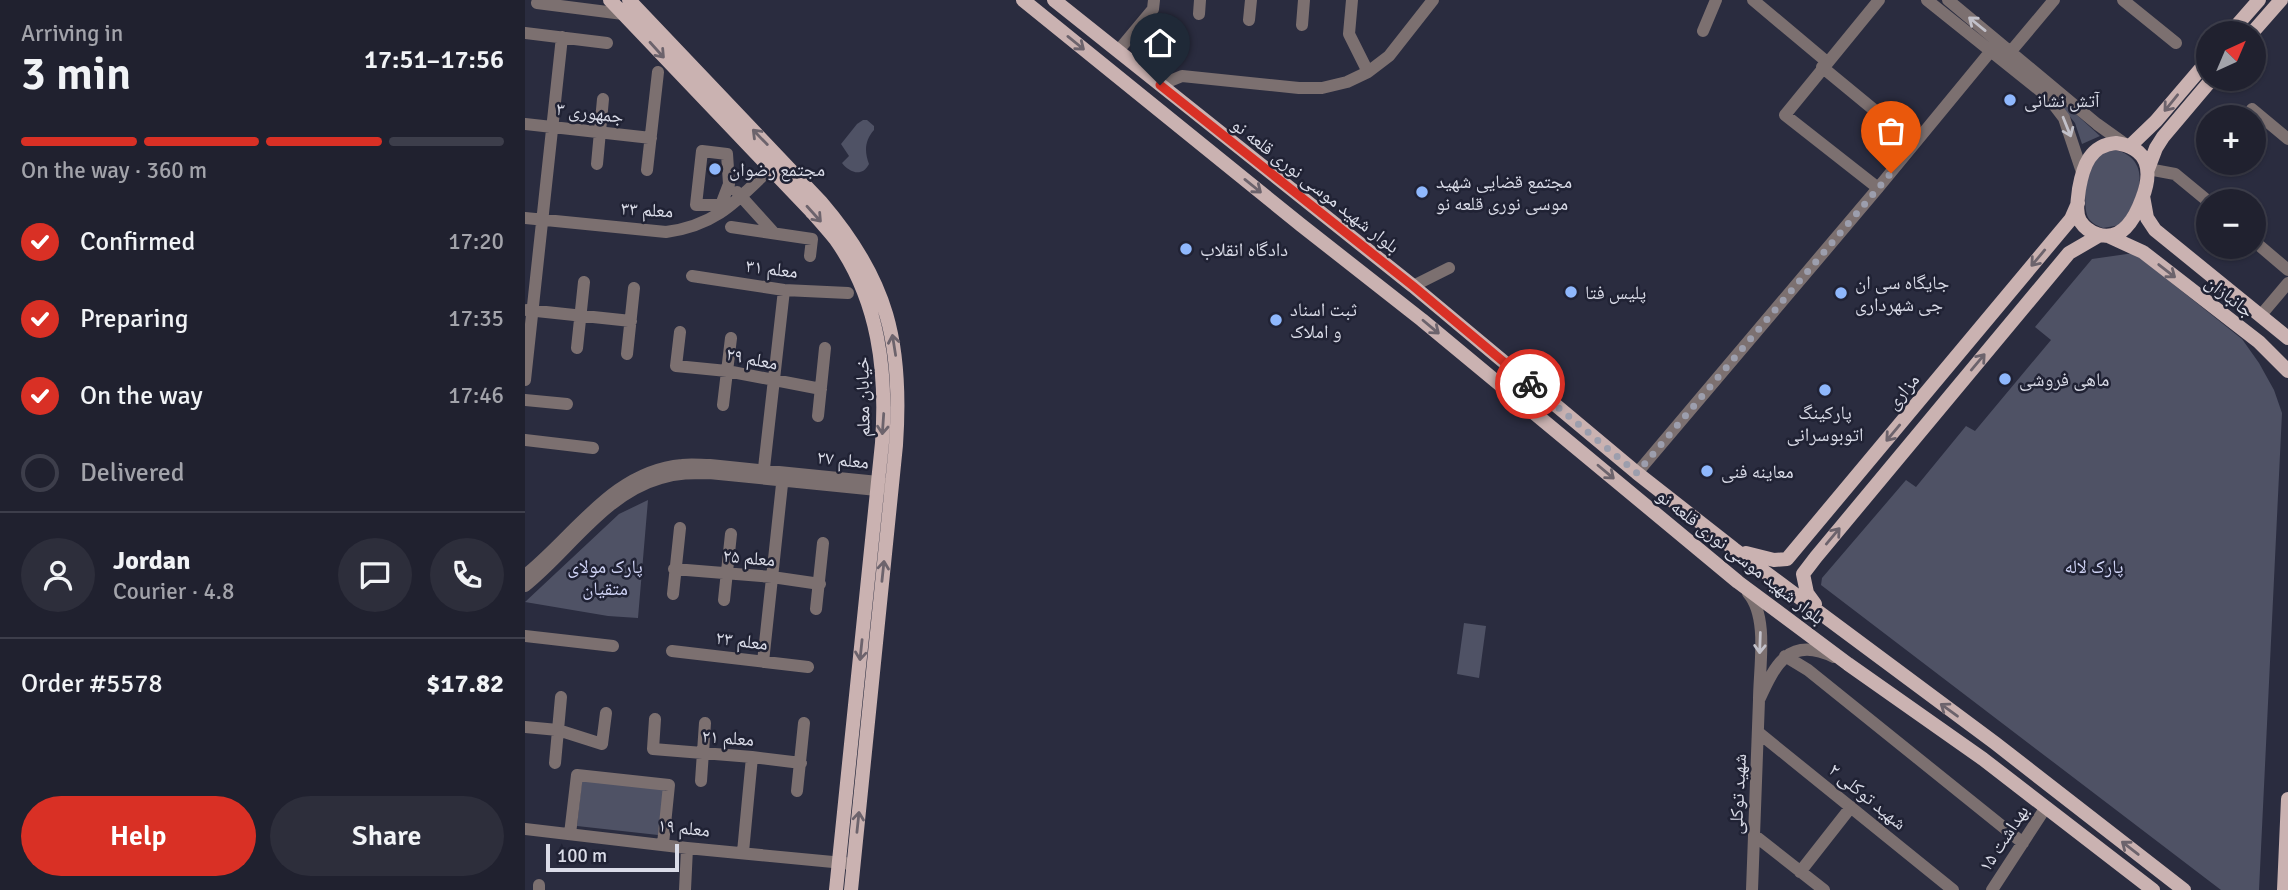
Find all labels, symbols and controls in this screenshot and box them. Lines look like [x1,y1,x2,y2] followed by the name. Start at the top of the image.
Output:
[1130,13,1190,85] pin
[1969,16,1987,32] one-way arrow
[21,19,123,48] text: Arriving in
[2196,21,2266,91] north arrow
[2196,21,2266,259] map controls
[1141,24,1179,62] icon: home
[1066,35,1084,51] one-way arrow
[649,41,665,59] one-way arrow
[364,44,504,76] text: 17:51–17:56
[21,46,131,102] text: 3 min
[2024,89,2101,113] place label: آتش نشانی
[2002,92,2018,108] marker: آتش نشانی
[2163,94,2178,112] one-way arrow
[555,97,625,129] street label: جمهوری ۳
[1861,101,1921,173] pin
[2196,105,2266,175] button: +
[1872,112,1910,150] icon: bag
[1227,113,1404,259] street label: بلوار شهید موسی نوری قلعه نو
[2061,116,2074,137] one-way arrow
[752,128,768,146] one-way arrow
[21,156,207,185] text: On the way · 360 m
[729,158,825,182] place label: مجتمع رضوان
[707,161,723,177] marker: مجتمع رضوان
[1436,170,1572,216] place label: مجتمع قضایی شهید موسی نوری قلعه نو
[1243,178,1261,194] one-way arrow
[1414,184,1430,200] marker: مجتمع قضایی شهید موسی نوری قلعه نو
[2196,189,2266,259] button: −
[620,197,674,223] street label: معلم ۳۳
[806,205,822,223] one-way arrow
[21,223,59,261] icon: check
[80,226,195,258] text: Confirmed
[448,227,504,256] text: 17:20
[1200,238,1288,262] place label: دادگاه انقلاب
[1178,241,1194,257] marker: دادگاه انقلاب
[2030,248,2046,266] one-way arrow
[744,254,799,284] street label: معلم ۳۱
[2157,263,2175,278] one-way arrow
[2200,270,2259,323] street label: جانبازان
[1855,271,1949,317] place label: جایگاه سی ان جی شهرداری
[1585,281,1646,305] place label: پلیس فتا
[1563,284,1579,300] marker: پلیس فتا
[1833,285,1849,301] marker: جایگاه سی ان جی شهرداری
[1290,298,1357,344] place label: ثبت اسناد و املاک
[21,300,59,338] icon: check
[80,303,188,335] text: Preparing
[448,304,504,333] text: 17:35
[1268,312,1284,328] marker: ثبت اسناد و املاک
[1421,319,1439,335] one-way arrow
[887,334,900,357] one-way arrow
[724,342,780,376] street label: معلم ۲۹
[1495,349,1565,419] courier
[1971,353,1986,371] one-way arrow
[850,357,876,437] street label: خیابان معلم
[1511,365,1549,403] icon: bike
[2019,368,2109,392] place label: ماهی فروشی
[1881,369,1925,415] street label: مزاری
[1997,371,2013,387] marker: ماهی فروشی
[21,377,59,415] icon: check
[80,380,203,412] text: On the way
[448,381,504,410] text: 17:46
[1817,382,1833,398] marker: پارکینگ اتوبوسرانی
[1786,401,1864,447] place label: پارکینگ اتوبوسرانی
[877,412,890,435] one-way arrow
[1885,423,1901,441] one-way arrow
[816,445,870,475] street label: معلم ۲۷
[80,457,185,489] text: Delivered
[1721,460,1794,484] place label: معاینه فنی
[1699,463,1715,479] marker: معاینه فنی
[1597,464,1615,480] one-way arrow
[1652,484,1829,630] street label: بلوار شهید موسی نوری قلعه نو
[1825,528,1841,546] one-way arrow
[21,538,95,612] button: person
[338,538,412,612] button: chat
[430,538,504,612] button: phone
[722,544,776,572] street label: معلم ۲۵
[113,545,190,577] text: Jordan
[567,555,643,601] park label: پارک مولای متقیان
[2064,555,2124,579] park label: پارک لاله
[876,560,889,583] one-way arrow
[113,577,234,606] text: Courier · 4.8
[714,626,769,656] street label: معلم ۲۳
[1754,631,1767,654] one-way arrow
[854,638,867,661] one-way arrow
[21,668,162,700] text: Order #5578
[426,668,504,700] text: $17.82
[1940,703,1959,717] one-way arrow
[701,724,755,752] street label: معلم ۲۱
[1724,753,1752,835] street label: شهید توکلی
[1823,758,1911,836] street label: شهید توکلی ۲
[21,796,256,876] button: Help
[270,796,504,876] button: Share
[1973,800,2034,877] street label: بهداشت ۱۵
[851,811,864,834] one-way arrow
[657,813,711,843] street label: معلم ۱۹
[2121,840,2139,856] one-way arrow
[546,841,679,873] scale bar
[557,844,607,868] text: 100 m

